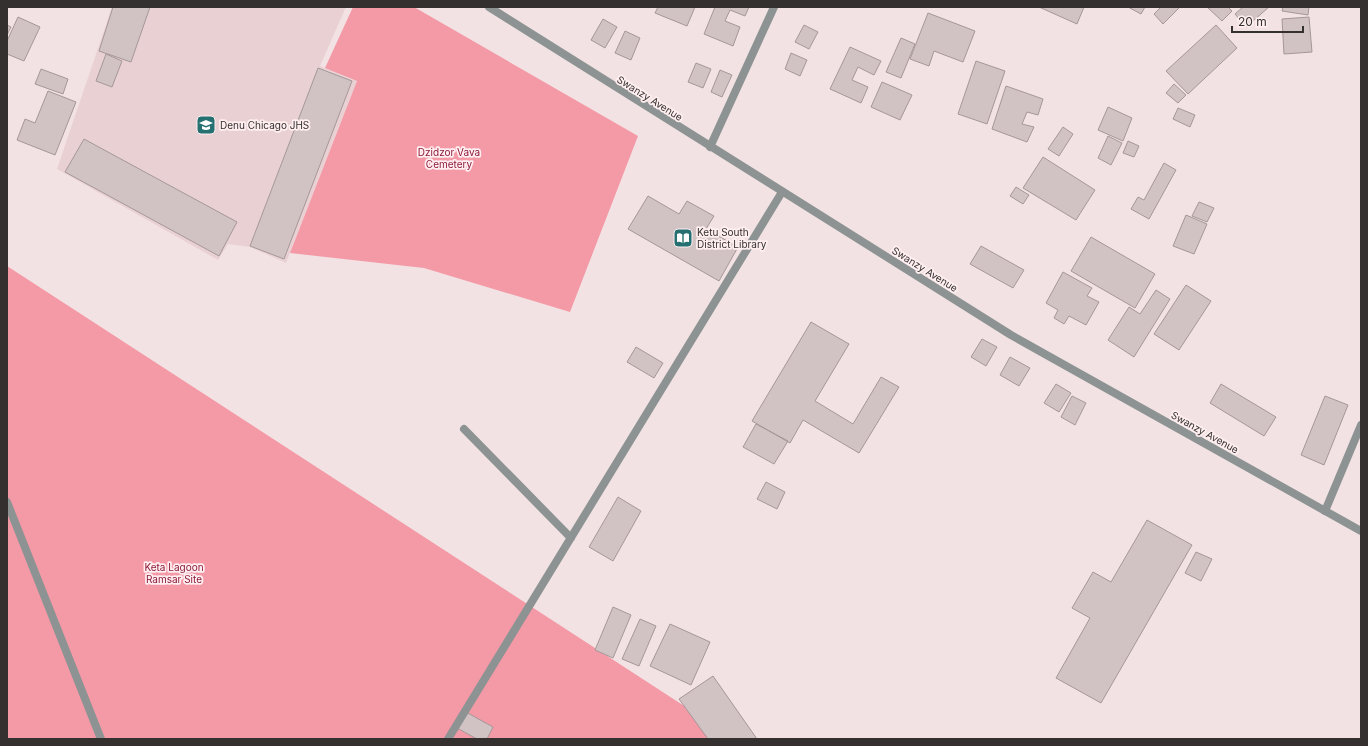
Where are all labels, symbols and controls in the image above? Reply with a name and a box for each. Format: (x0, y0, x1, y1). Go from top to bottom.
scale bar (1232, 8, 1303, 34)
text: 20 m (1238, 14, 1267, 29)
street label: Swanzy Avenue (615, 73, 685, 123)
school or university icon: Denu Chicago JHS (195, 114, 217, 136)
place label: Denu Chicago JHS (220, 119, 309, 131)
park label: Dzidzor Vava Cemetery (418, 146, 480, 170)
place label: Ketu South District Library (697, 226, 767, 250)
library icon: Ketu South District Library (672, 227, 694, 249)
street label: Swanzy Avenue (890, 244, 960, 294)
street label: Swanzy Avenue (1169, 409, 1241, 456)
park label: Keta Lagoon Ramsar Site (144, 561, 204, 585)

